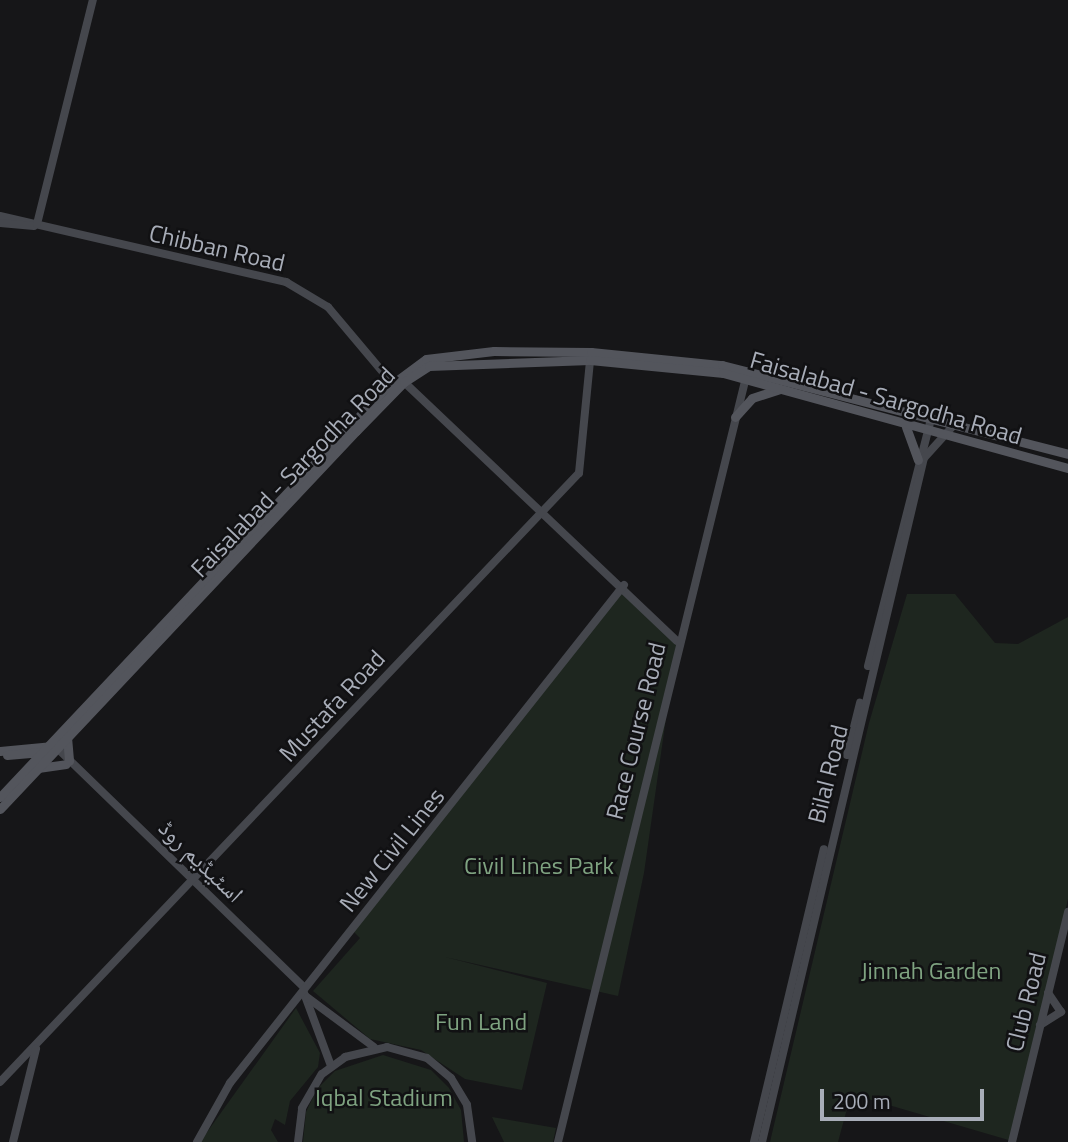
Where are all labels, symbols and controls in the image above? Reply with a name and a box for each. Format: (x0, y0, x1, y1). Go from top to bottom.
street label: Chibban Road (146, 218, 288, 278)
street label: Faisalabad - Sargodha Road (747, 345, 1025, 451)
street label: Faisalabad - Sargodha Road (185, 361, 401, 583)
street label: Race Course Road (600, 639, 672, 823)
street label: Mustafa Road (273, 644, 391, 768)
street label: Bilal Road (802, 722, 854, 826)
street label: New Civil Lines (333, 782, 451, 918)
street label: اسٹیڈیم روڈ (153, 814, 249, 908)
park label: Civil Lines Park (464, 852, 614, 880)
street label: Club Road (1000, 949, 1052, 1055)
park label: Jinnah Garden (861, 957, 1001, 985)
park label: Fun Land (435, 1008, 527, 1036)
scale bar (823, 1076, 988, 1120)
park label: Iqbal Stadium (315, 1084, 453, 1112)
text: 200 m (833, 1085, 890, 1117)

